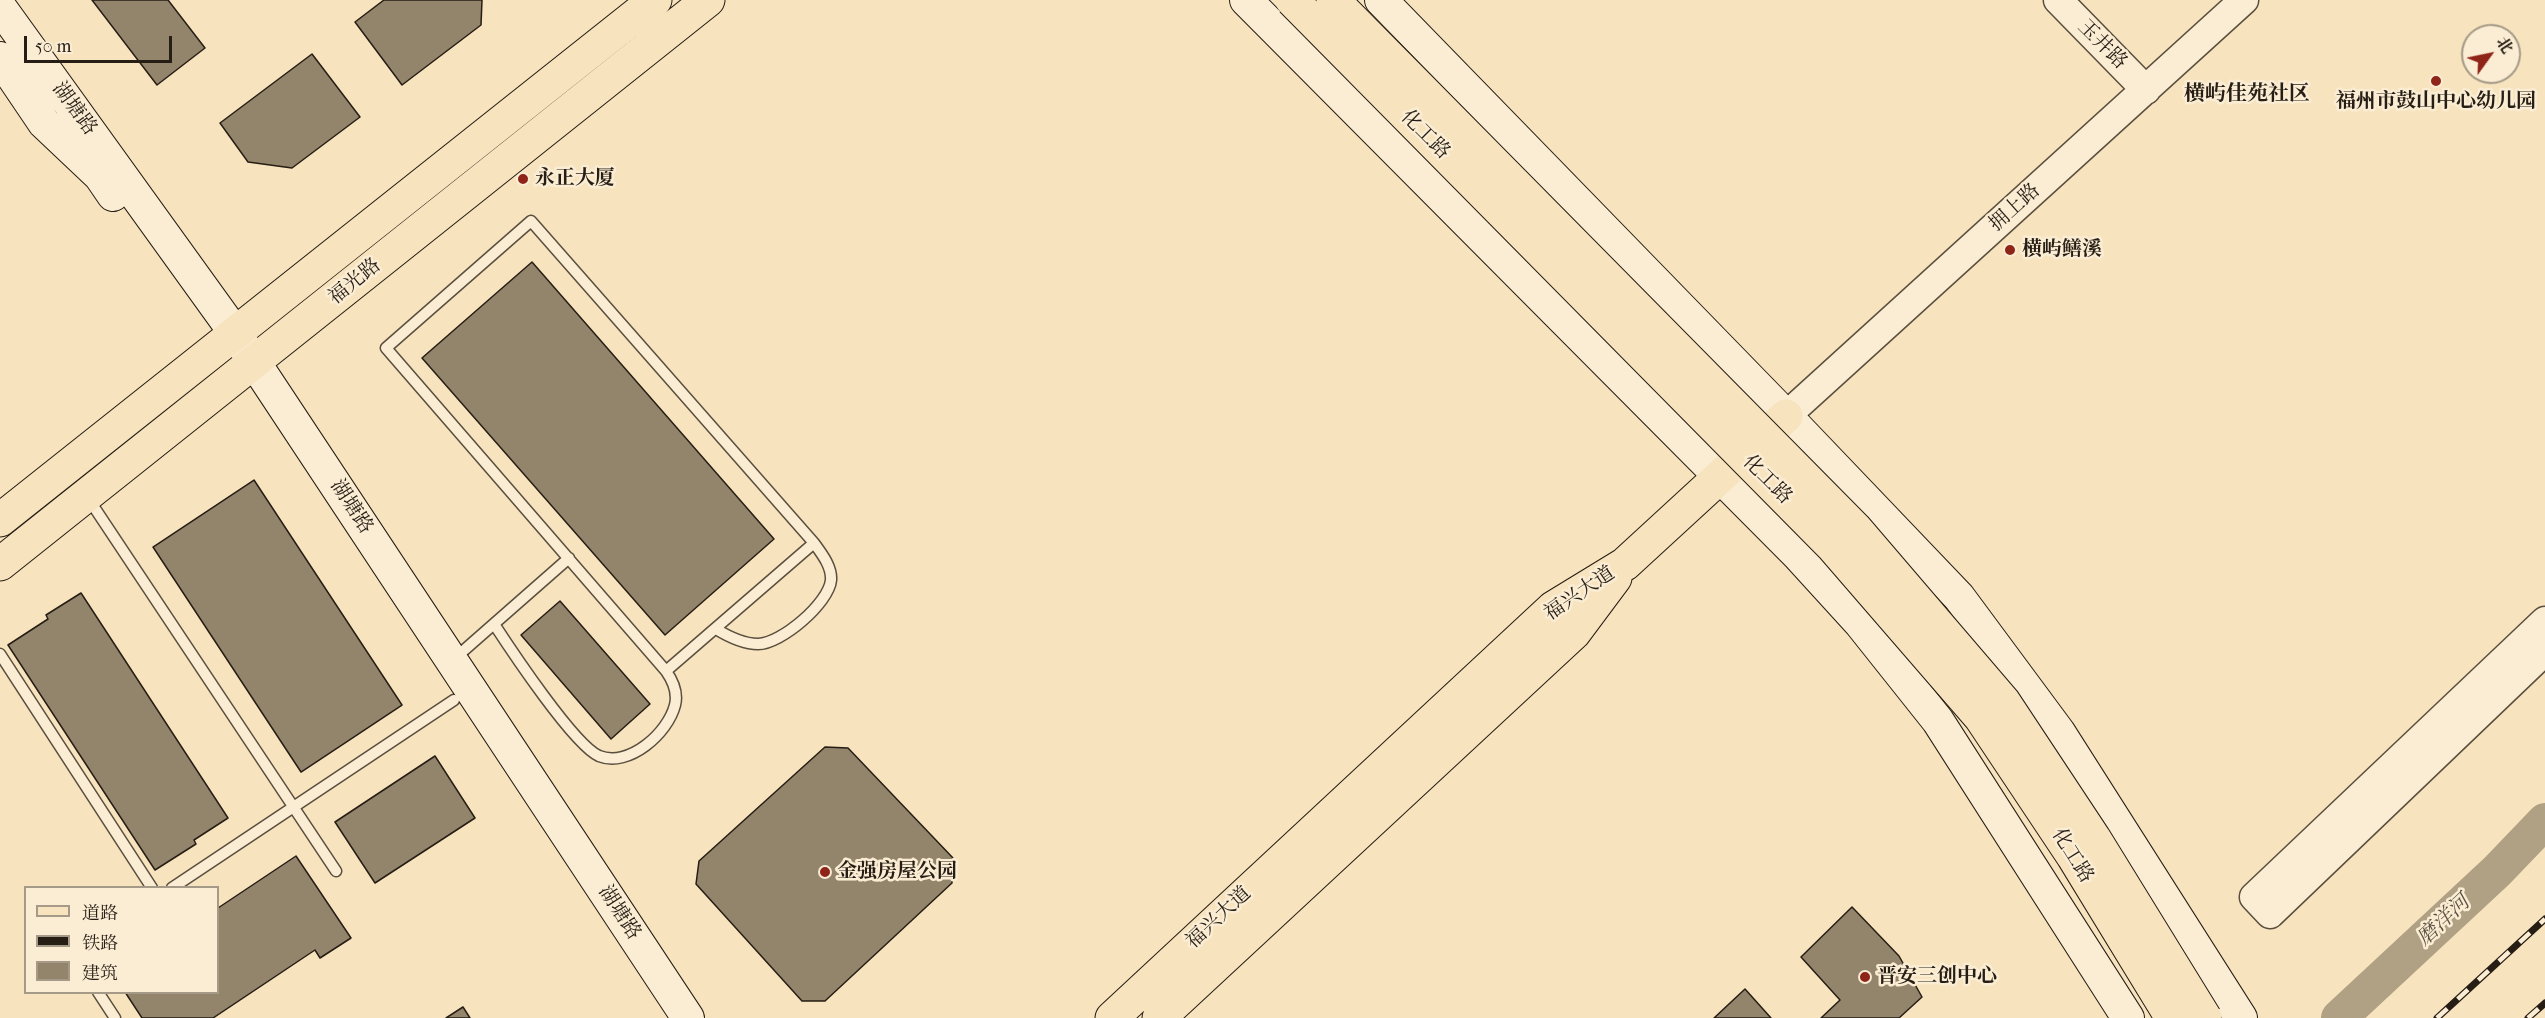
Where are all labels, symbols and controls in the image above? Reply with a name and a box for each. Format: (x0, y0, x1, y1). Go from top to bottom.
street label: 玉井路 (2072, 15, 2132, 75)
scale bar (27, 24, 176, 62)
north arrow (2461, 24, 2521, 84)
text: 北 (2493, 33, 2517, 57)
text: 50 m (35, 36, 71, 57)
marker: 福州市鼓山中心幼儿园 (2429, 74, 2443, 88)
street label: 湖塘路 (47, 78, 101, 140)
district label: 横屿佳苑社区 (2184, 82, 2310, 108)
place label: 福州市鼓山中心幼儿园 (2336, 90, 2536, 114)
street label: 化工路 (1395, 105, 1455, 165)
place label: 永正大厦 (535, 167, 615, 191)
marker: 永正大厦 (516, 172, 530, 186)
street label: 拥上路 (1985, 179, 2045, 237)
place label: 横屿鳝溪 (2022, 238, 2102, 262)
marker: 横屿鳝溪 (2003, 243, 2017, 257)
street label: 福光路 (324, 254, 386, 310)
street label: 化工路 (1737, 450, 1797, 510)
street label: 湖塘路 (325, 475, 377, 539)
street label: 福兴大道 (1540, 562, 1620, 626)
street label: 化工路 (2046, 824, 2098, 888)
place label: 金强房屋公园 (837, 860, 957, 884)
marker: 金强房屋公园 (818, 865, 832, 879)
street label: 湖塘路 (593, 881, 645, 945)
street label: 福兴大道 (1182, 882, 1256, 954)
legend (24, 886, 219, 994)
water label: 磨洋河 (2412, 890, 2476, 952)
text: 道路 (82, 903, 118, 924)
text: 铁路 (82, 933, 118, 954)
text: 建筑 (82, 963, 118, 984)
place label: 晋安三创中心 (1877, 965, 1997, 989)
marker: 晋安三创中心 (1858, 970, 1872, 984)

